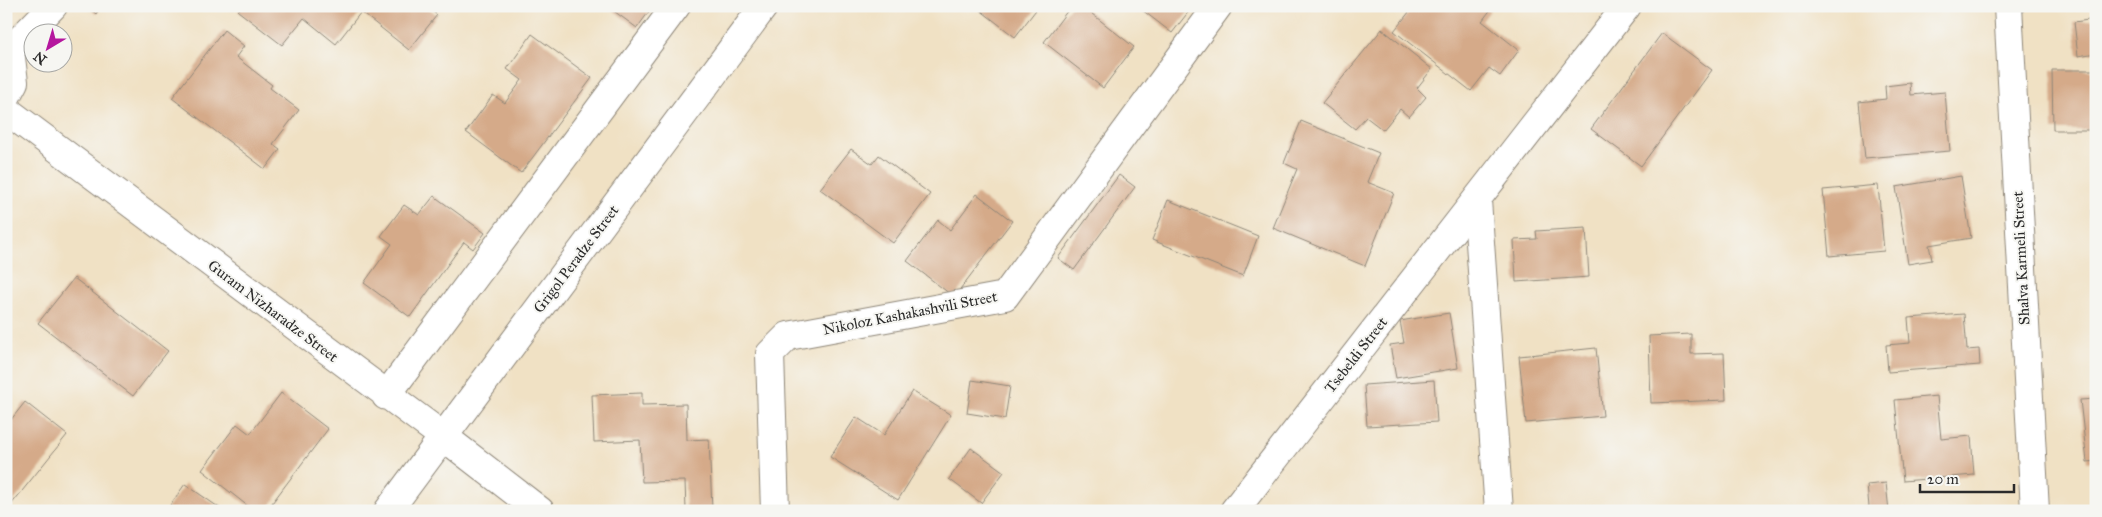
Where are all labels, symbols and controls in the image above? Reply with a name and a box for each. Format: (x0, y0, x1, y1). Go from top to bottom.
north arrow (22, 22, 72, 72)
text: N (30, 47, 50, 68)
street label: Shalva Karmeli Street (2008, 190, 2033, 325)
street label: Grigol Peradze Street (530, 201, 623, 316)
street label: Guram Nizharadze Street (204, 256, 342, 366)
street label: Nikoloz Kashakashvili Street (821, 287, 999, 339)
street label: Tsebeldi Street (1321, 313, 1392, 397)
scale bar (1920, 462, 2013, 494)
text: 20 m (1927, 470, 1959, 488)

